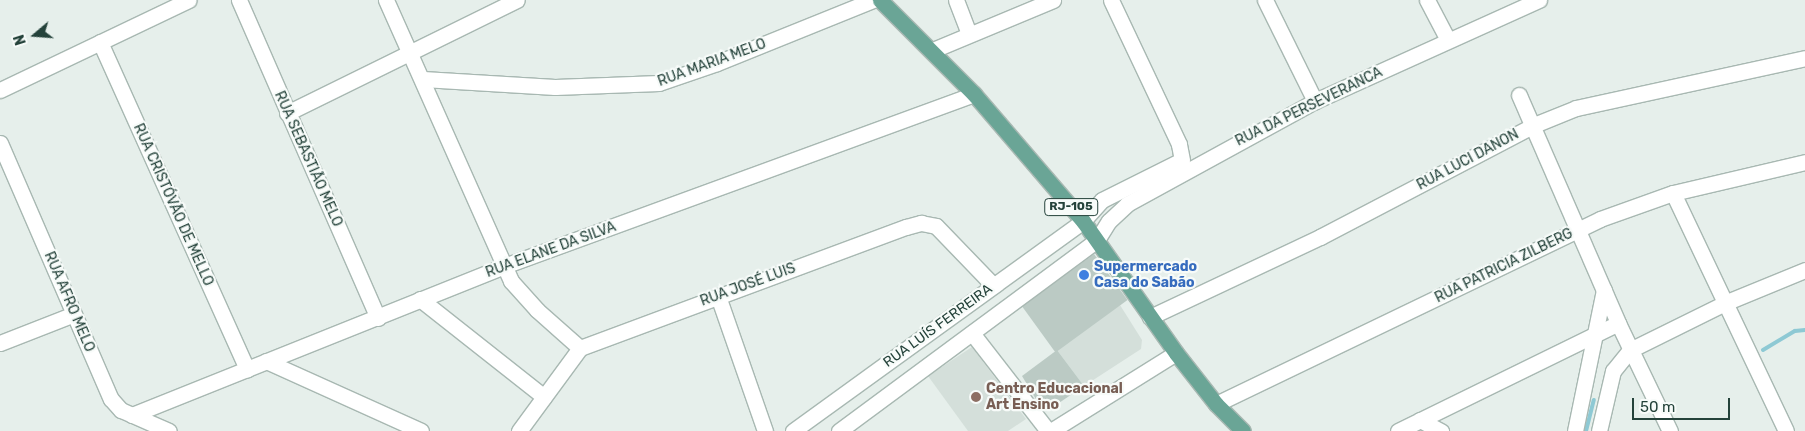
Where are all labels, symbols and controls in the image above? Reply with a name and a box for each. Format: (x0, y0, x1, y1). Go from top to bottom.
north arrow (10, 10, 60, 60)
text: N (11, 32, 30, 47)
street label: RUA MARIA MELO (655, 35, 769, 91)
street label: RUA DA PERSEVERANCA (1232, 64, 1386, 150)
street label: RUA SEBASTIÃO MELO (270, 89, 346, 229)
street label: RUA CRISTÓVÃO DE MELLO (129, 121, 217, 289)
street label: RUA LUCI DANON (1414, 126, 1522, 194)
road number: RJ-105 (1044, 198, 1098, 216)
street label: RUA ELANE DA SILVA (483, 218, 619, 282)
street label: RUA PATRICIA ZILBERG (1432, 225, 1576, 307)
street label: RUA AFRO MELO (40, 249, 98, 355)
place label: Supermercado Casa do Sabão (1094, 259, 1197, 292)
street label: RUA JOSÉ LUIS (698, 260, 798, 310)
marker: Supermercado Casa do Sabão (1078, 269, 1090, 281)
street label: RUA LUÍS FERREIRA (880, 281, 996, 371)
place label: Centro Educacional Art Ensino (986, 381, 1123, 414)
scale bar (1635, 388, 1732, 420)
marker: Centro Educacional Art Ensino (970, 391, 982, 403)
text: 50 m (1640, 398, 1675, 416)

